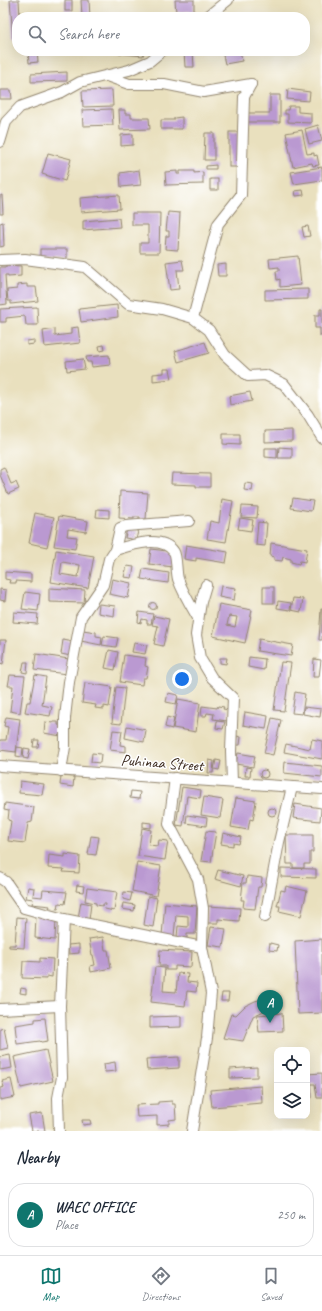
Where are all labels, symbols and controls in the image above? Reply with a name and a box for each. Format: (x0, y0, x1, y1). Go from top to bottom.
search box (12, 12, 310, 56)
icon: search (26, 23, 48, 45)
text: Search here (58, 25, 119, 44)
your location (172, 669, 192, 689)
street label: Puhinaa Street (120, 750, 206, 776)
pin: A (257, 990, 283, 1023)
map controls (274, 1047, 310, 1119)
button: locate (274, 1047, 310, 1083)
button: layers (274, 1083, 310, 1119)
text: Nearby (16, 1147, 59, 1168)
text: WAEC OFFICE (55, 1198, 135, 1217)
text: A (27, 1207, 33, 1223)
text: 250 m (277, 1207, 305, 1223)
text: Place (55, 1217, 78, 1233)
tab: Map (40, 1265, 62, 1303)
tab: Directions (142, 1265, 180, 1303)
tab: Saved (260, 1265, 282, 1303)

